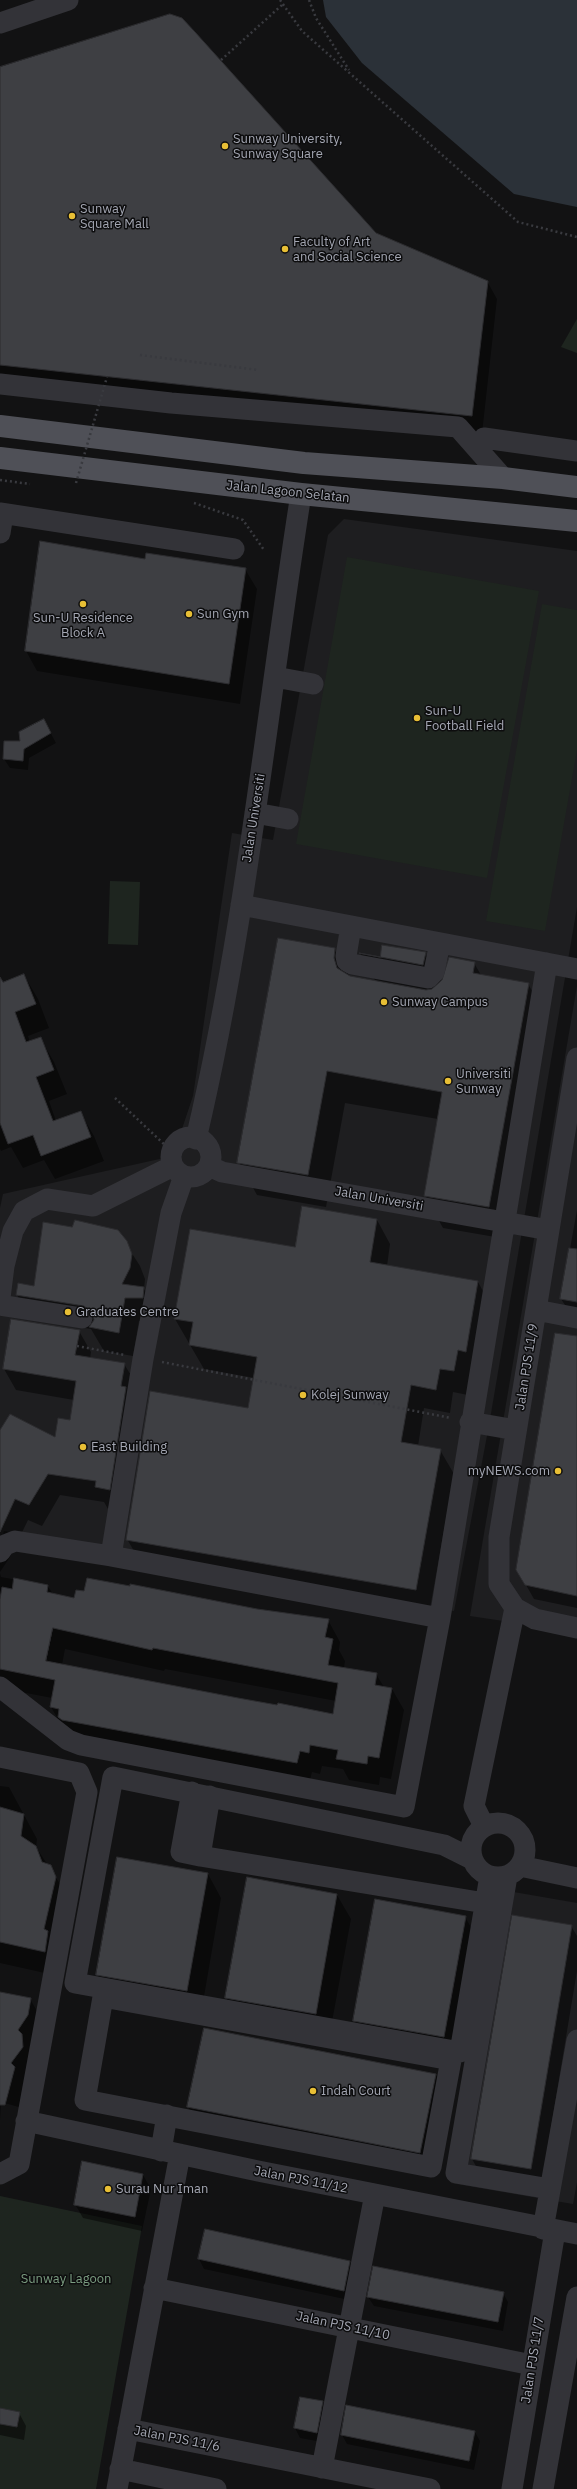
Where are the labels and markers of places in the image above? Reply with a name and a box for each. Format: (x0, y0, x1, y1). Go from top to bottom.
place label: Sunway University, Sunway Square (233, 131, 343, 162)
marker: Sunway University, Sunway Square (220, 141, 230, 151)
place label: Sunway Square Mall (80, 201, 149, 232)
marker: Sunway Square Mall (67, 211, 77, 221)
place label: Faculty of Art and Social Science (293, 234, 402, 265)
marker: Faculty of Art and Social Science (280, 244, 290, 254)
marker: Sun-U Residence Block A (78, 599, 88, 609)
place label: Sun Gym (197, 606, 249, 622)
marker: Sun Gym (184, 609, 194, 619)
place label: Sun-U Residence Block A (33, 610, 133, 641)
place label: Sun-U Football Field (425, 703, 504, 734)
marker: Sun-U Football Field (412, 713, 422, 723)
place label: Sunway Campus (392, 994, 488, 1010)
marker: Sunway Campus (379, 997, 389, 1007)
place label: Universiti Sunway (456, 1066, 511, 1097)
marker: Universiti Sunway (443, 1076, 453, 1086)
place label: Graduates Centre (76, 1304, 179, 1320)
marker: Graduates Centre (63, 1307, 73, 1317)
place label: Kolej Sunway (311, 1387, 389, 1403)
marker: Kolej Sunway (298, 1390, 308, 1400)
place label: East Building (91, 1439, 167, 1455)
marker: East Building (78, 1442, 88, 1452)
place label: myNEWS.com (468, 1463, 550, 1479)
marker: myNEWS.com (553, 1466, 563, 1476)
place label: Indah Court (321, 2083, 391, 2099)
marker: Indah Court (308, 2086, 318, 2096)
place label: Surau Nur Iman (116, 2181, 208, 2197)
marker: Surau Nur Iman (103, 2184, 113, 2194)

